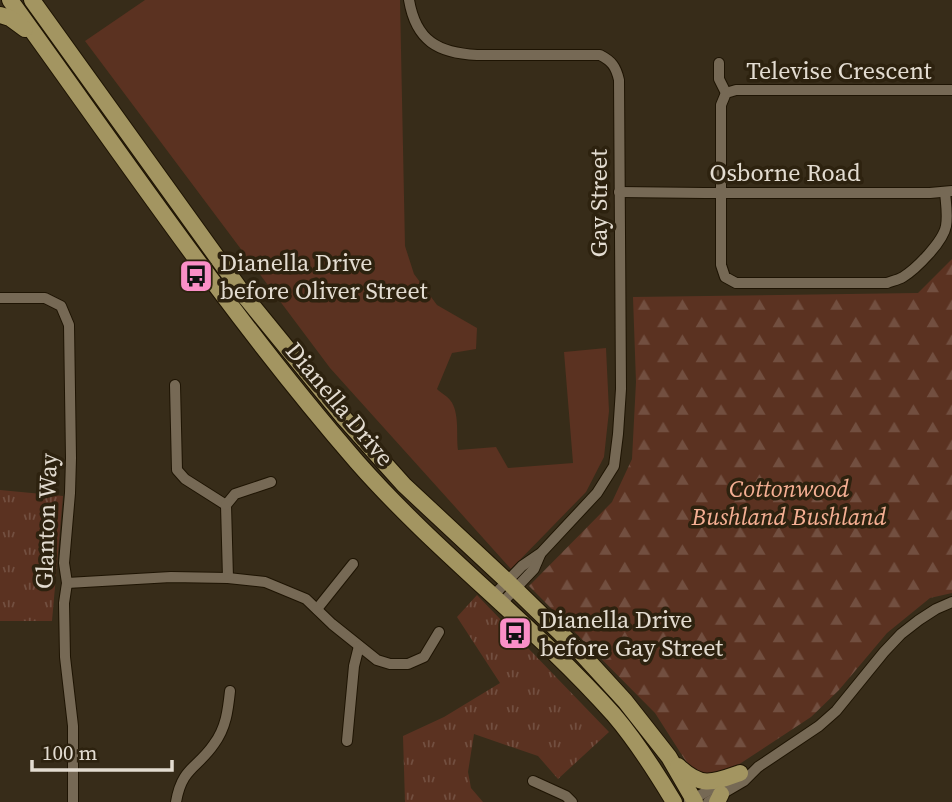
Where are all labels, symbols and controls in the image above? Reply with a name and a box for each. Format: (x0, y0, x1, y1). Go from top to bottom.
street label: Televise Crescent (746, 54, 932, 87)
street label: Gay Street (582, 149, 615, 257)
street label: Osborne Road (709, 156, 861, 189)
place label: Dianella Drive before Oliver Street (220, 246, 428, 307)
bus stop icon: Dianella Drive before Oliver Street (177, 257, 215, 295)
street label: Dianella Drive (278, 335, 402, 473)
street label: Glanton Way (27, 452, 65, 589)
park label: Cottonwood Bushland Bushland (691, 472, 887, 533)
place label: Dianella Drive before Gay Street (540, 603, 723, 664)
bus stop icon: Dianella Drive before Gay Street (496, 614, 534, 652)
scale bar (32, 728, 172, 772)
text: 100 m (42, 738, 97, 767)

